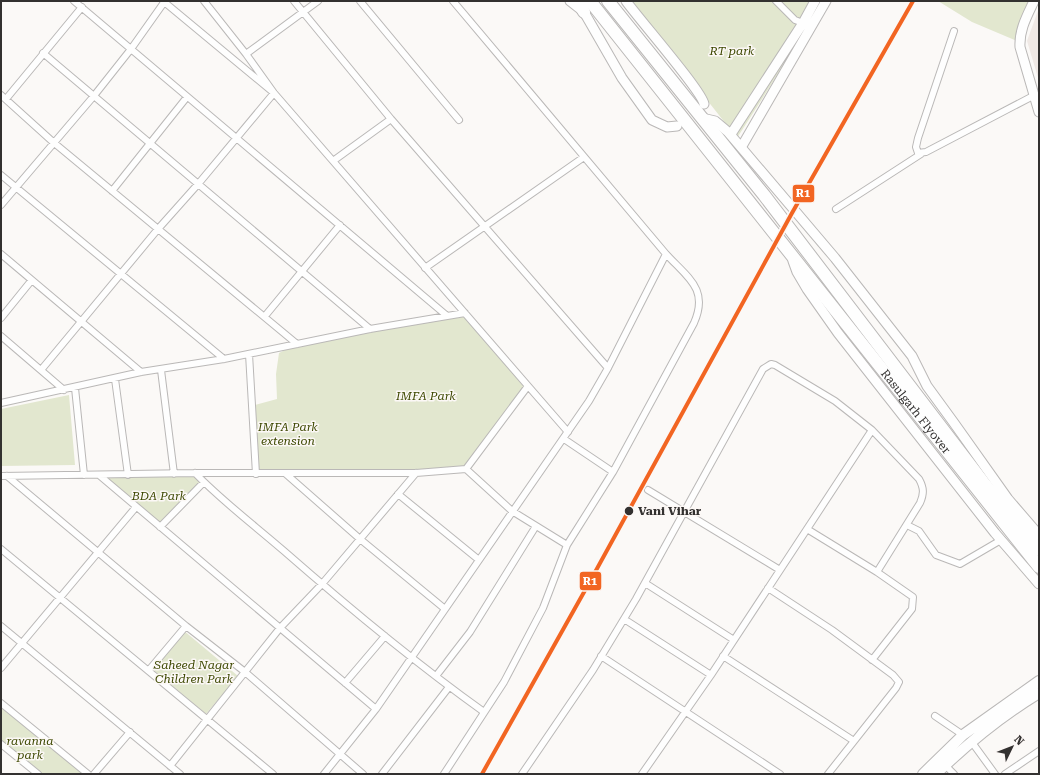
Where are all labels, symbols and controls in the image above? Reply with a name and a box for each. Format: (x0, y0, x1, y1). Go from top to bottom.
park label: RT park (709, 44, 755, 58)
line badge: R1 (792, 184, 815, 203)
text: R1 (796, 187, 810, 200)
street label: Rasulgarh Flyover (878, 367, 953, 457)
park label: IMFA Park (395, 389, 456, 403)
park label: IMFA Park extension (257, 420, 318, 448)
park label: BDA Park (131, 489, 187, 503)
place label: Vani Vihar (638, 504, 702, 518)
marker: Vani Vihar (623, 505, 635, 517)
line badge: R1 (579, 571, 602, 591)
text: R1 (583, 575, 597, 588)
park label: Saheed Nagar Children Park (153, 658, 234, 686)
north arrow (992, 727, 1032, 767)
text: N (1011, 733, 1027, 748)
park label: ravanna park (6, 734, 54, 762)

